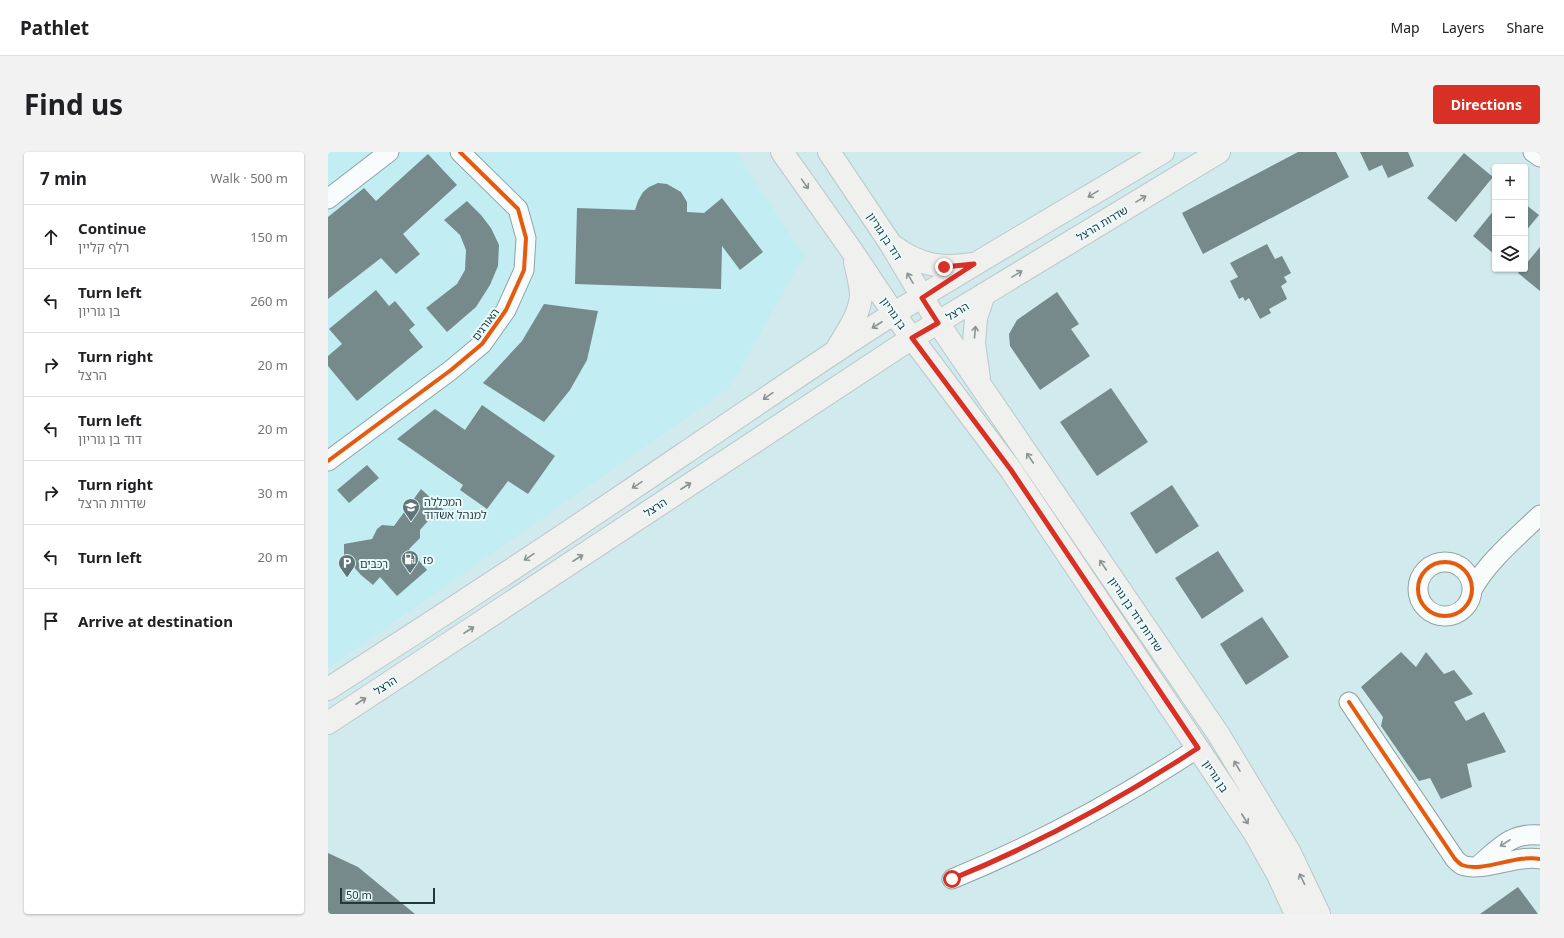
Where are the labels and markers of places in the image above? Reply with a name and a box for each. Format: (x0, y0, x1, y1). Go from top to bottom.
place label: המכללה למנהל אשדוד (424, 494, 487, 522)
school or university icon: המכללה למנהל אשדוד (401, 497, 421, 522)
fuel station icon: פז (400, 549, 420, 574)
place label: פז (423, 552, 434, 567)
parking icon: רכבים (337, 553, 357, 578)
place label: רכבים (360, 556, 388, 571)

